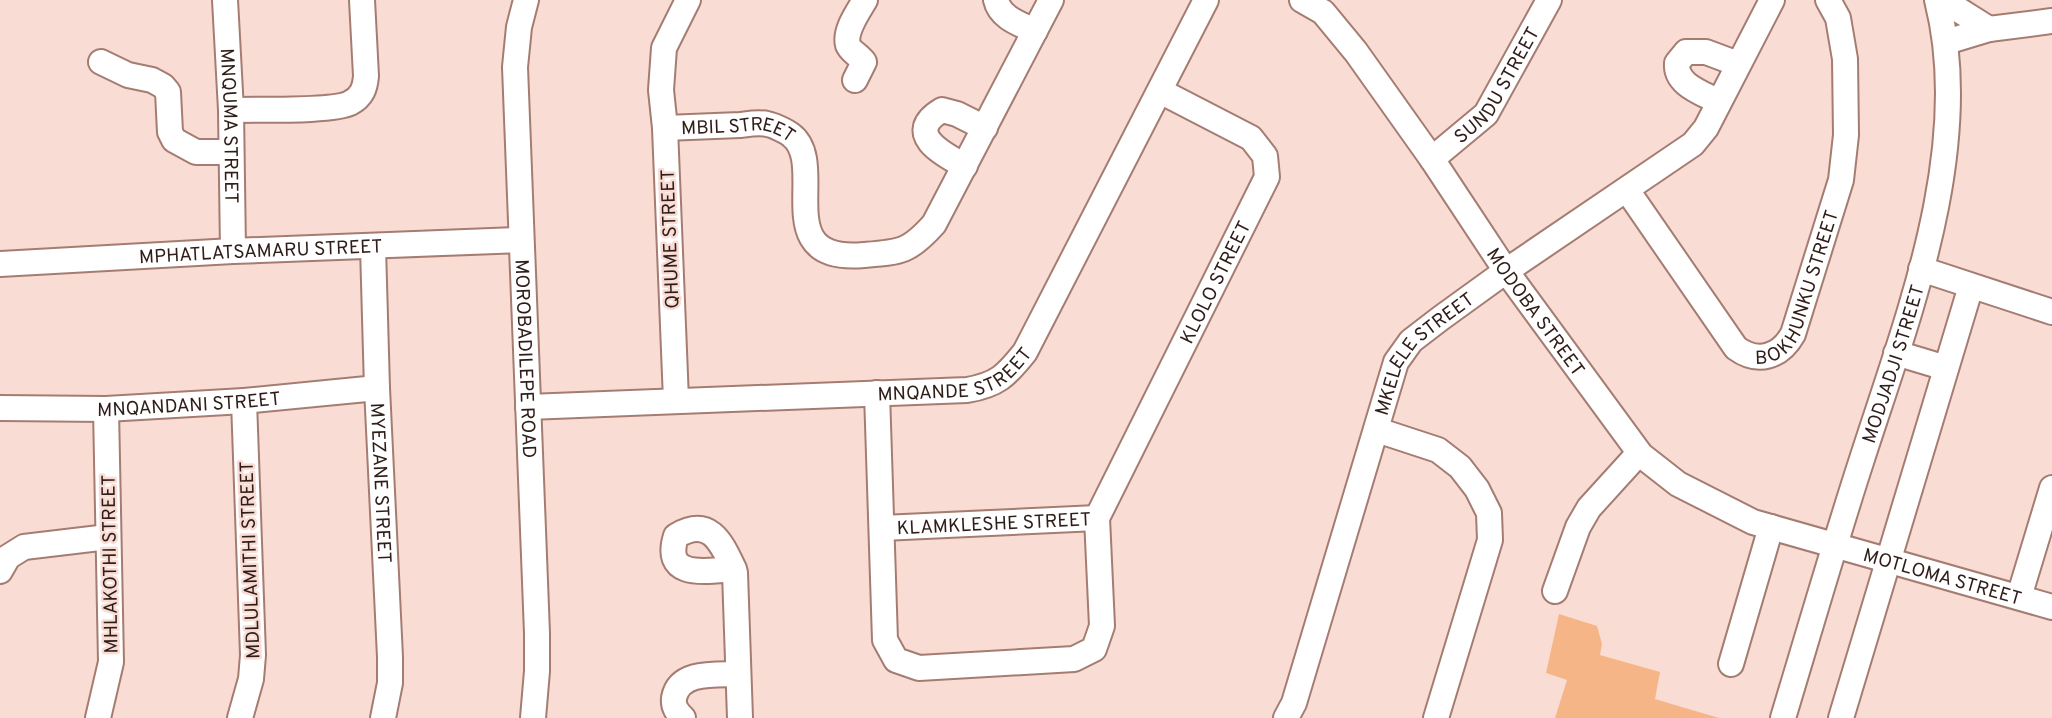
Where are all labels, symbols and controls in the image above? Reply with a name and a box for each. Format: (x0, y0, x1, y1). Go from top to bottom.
street label: SUNDU STREET (1450, 23, 1546, 150)
street label: MNQUMA STREET (214, 48, 242, 204)
street label: MBIL STREET (681, 113, 800, 149)
street label: QHUME STREET (657, 169, 685, 309)
street label: BOKHUNKU STREET (1754, 207, 1845, 371)
street label: KLOLO STREET (1176, 218, 1257, 348)
street label: MPHATLATSAMARU STREET (138, 235, 383, 270)
street label: MODOBA STREET (1480, 244, 1589, 382)
street label: MOROBADILEPE ROAD (508, 259, 540, 459)
street label: MODJADJI STREET (1858, 282, 1931, 447)
street label: MKELELE STREET (1371, 288, 1479, 419)
street label: MNQANDE STREET (877, 343, 1038, 407)
street label: MNQANDANI STREET (97, 387, 282, 423)
street label: MYEZANE STREET (364, 402, 395, 564)
street label: MDLULAMITHI STREET (236, 461, 266, 659)
street label: MHLAKOTHI STREET (97, 474, 125, 654)
street label: KLAMKLESHE STREET (896, 508, 1092, 541)
street label: MOTLOMA STREET (1860, 544, 2024, 612)

